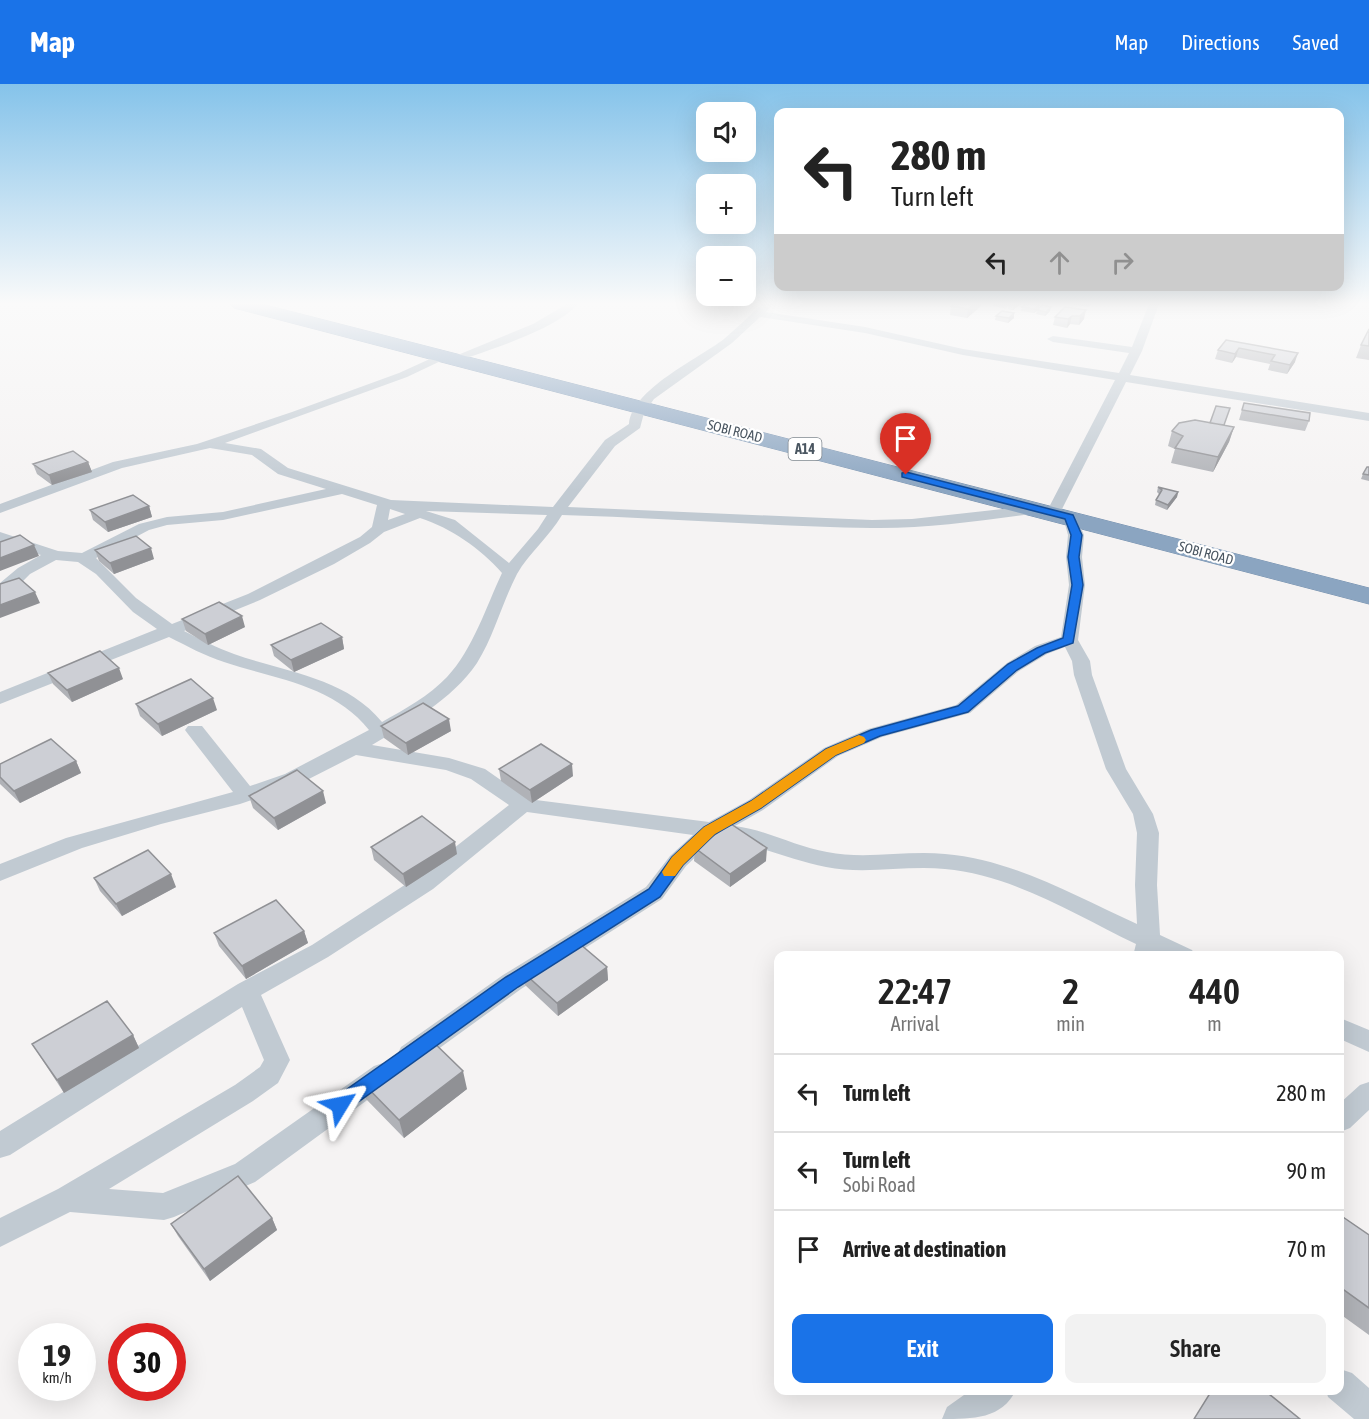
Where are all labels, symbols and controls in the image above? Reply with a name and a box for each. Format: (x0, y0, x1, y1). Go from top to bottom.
text: Map (30, 26, 75, 58)
text: Map (1114, 30, 1148, 54)
text: Directions (1181, 30, 1260, 54)
text: Saved (1293, 30, 1339, 54)
map controls (696, 102, 756, 306)
button: sound (696, 102, 756, 162)
text: 280 m (891, 131, 986, 179)
icon: left (792, 132, 870, 210)
button: + (696, 174, 756, 234)
text: Turn left (891, 181, 974, 212)
button: − (696, 246, 756, 306)
icon: left (980, 246, 1013, 279)
icon: ahead (1043, 246, 1076, 279)
icon: right (1106, 246, 1139, 279)
pin (880, 413, 931, 475)
street label: SOBI ROAD (706, 416, 764, 446)
icon: arrive (889, 422, 922, 455)
road number: A14 (788, 438, 822, 460)
street label: SOBI ROAD (1177, 538, 1235, 568)
text: 22:47 (878, 970, 952, 1012)
text: 2 (1062, 970, 1079, 1012)
text: 440 (1189, 970, 1240, 1012)
text: Arrival (891, 1012, 940, 1035)
text: min (1056, 1012, 1085, 1035)
text: m (1207, 1012, 1222, 1035)
position arrow (308, 1073, 372, 1137)
icon: left (792, 1077, 825, 1110)
text: Turn left (843, 1080, 910, 1106)
text: 280 m (1276, 1080, 1326, 1106)
text: Turn left (843, 1147, 910, 1173)
icon: left (792, 1155, 825, 1188)
text: 90 m (1286, 1158, 1326, 1184)
text: Sobi Road (843, 1173, 916, 1196)
icon: arrive (792, 1233, 825, 1266)
text: Arrive at destination (843, 1236, 1006, 1262)
text: 70 m (1286, 1236, 1326, 1262)
button: Exit (792, 1314, 1053, 1383)
button: Share (1065, 1314, 1326, 1383)
speed limit sign: 30 (108, 1323, 186, 1401)
text: 19 (43, 1338, 71, 1372)
text: km/h (42, 1369, 72, 1386)

